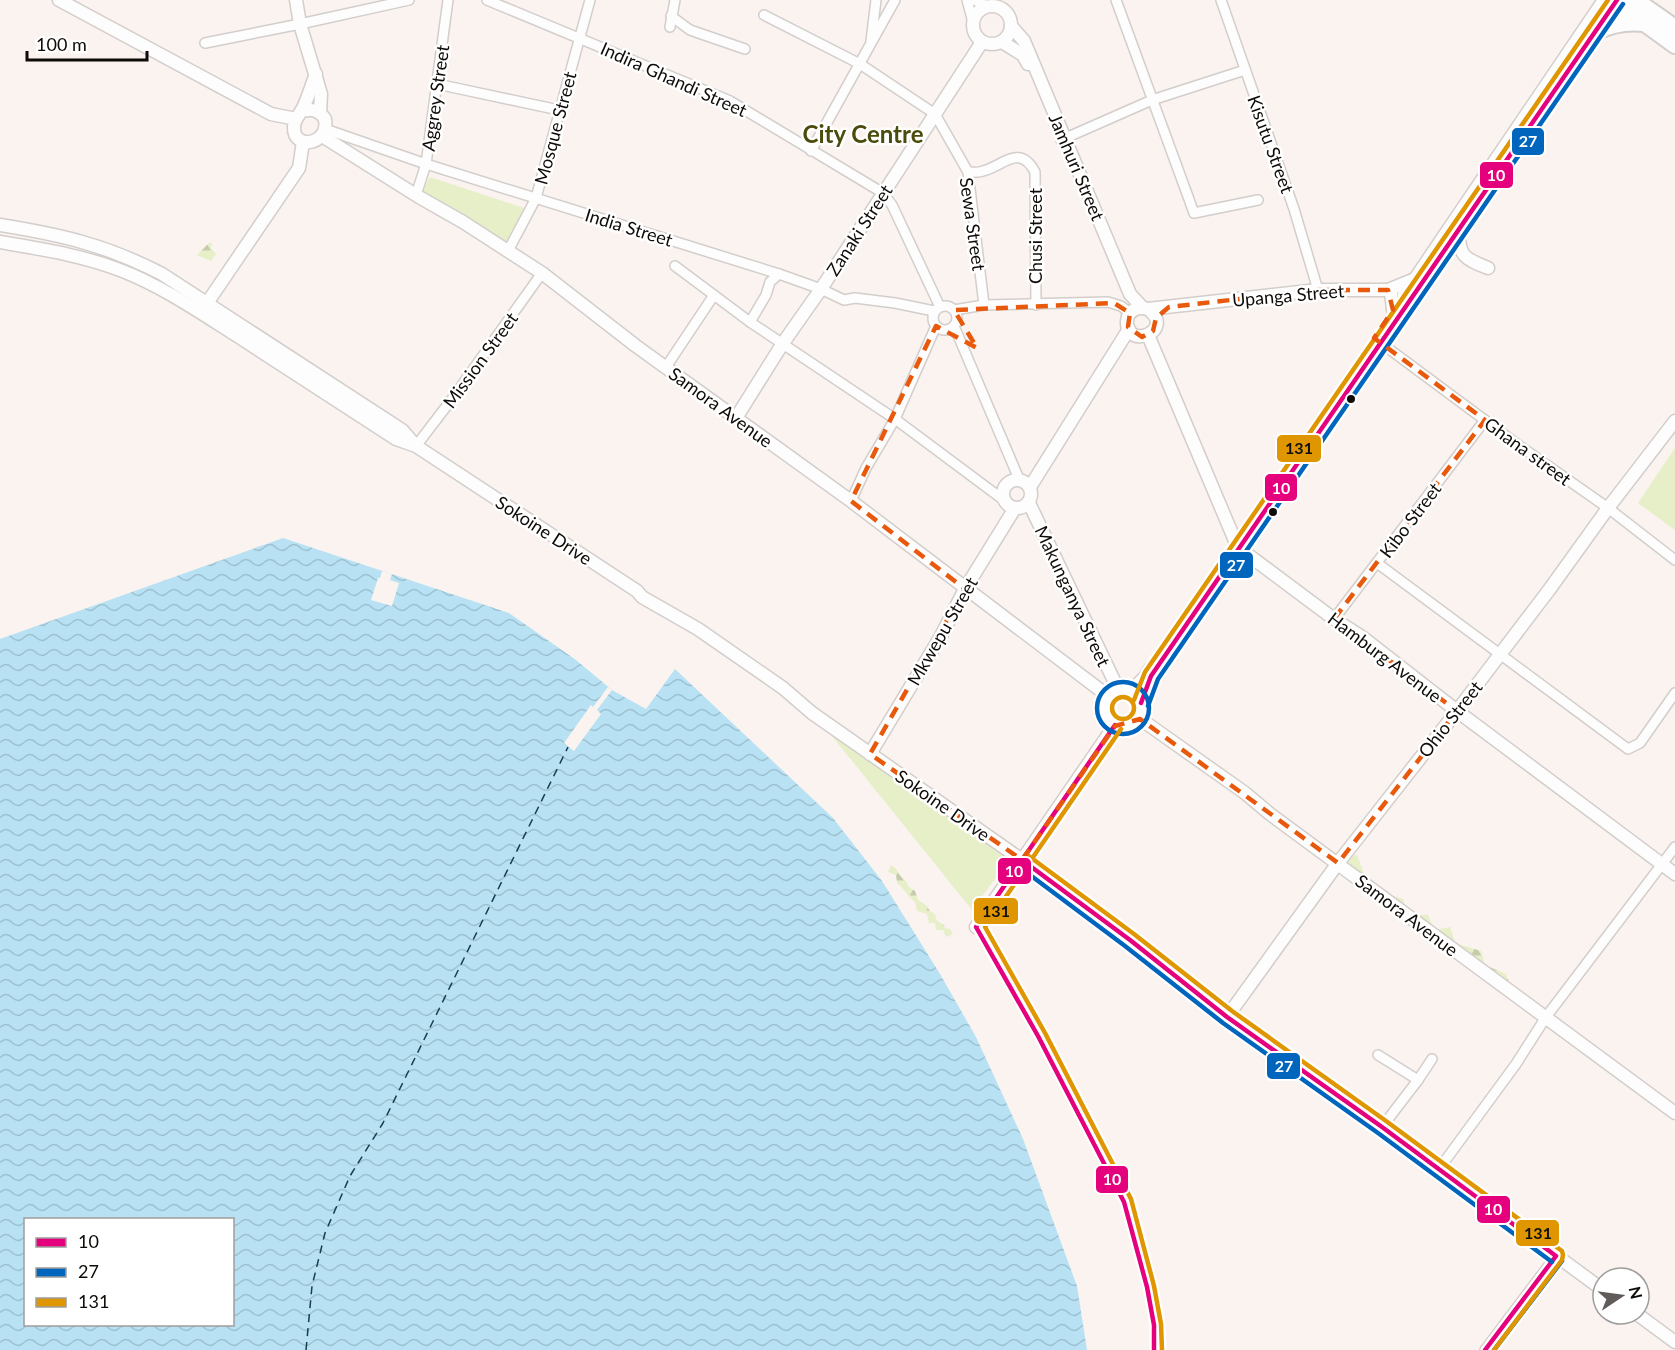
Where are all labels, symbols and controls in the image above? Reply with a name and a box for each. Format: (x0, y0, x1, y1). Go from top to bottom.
scale bar (27, 24, 147, 62)
text: 100 m (36, 33, 87, 55)
street label: Indira Ghandi Street (597, 37, 751, 121)
street label: Aggrey Street (417, 43, 453, 153)
street label: Mosque Street (529, 69, 581, 187)
street label: Kisutu Street (1243, 92, 1299, 196)
street label: Jamhuri Street (1045, 110, 1110, 224)
district label: City Centre (803, 119, 924, 148)
line badge: 27 (1511, 127, 1545, 156)
text: 27 (1519, 131, 1537, 150)
line badge: 10 (1479, 161, 1514, 189)
text: 10 (1487, 165, 1505, 184)
street label: Sewa Street (956, 176, 991, 273)
street label: Zanaki Street (821, 180, 897, 280)
street label: Chusi Street (1024, 187, 1046, 284)
street label: India Street (583, 203, 676, 251)
street label: Upanga Street (1231, 279, 1345, 311)
street label: Mission Street (438, 307, 522, 412)
street label: Samora Avenue (665, 362, 777, 452)
unlabelled marker (1345, 393, 1357, 405)
street label: Ghana street (1480, 412, 1576, 490)
line badge: 131 (1276, 434, 1322, 463)
text: 131 (1285, 438, 1313, 457)
line badge: 10 (1264, 473, 1298, 502)
text: 10 (1272, 478, 1290, 497)
street label: Kibo Street (1375, 478, 1446, 562)
street label: Sokoine Drive (492, 491, 596, 569)
unlabelled marker (1267, 506, 1279, 518)
street label: Makunganya Street (1031, 522, 1115, 670)
line badge: 27 (1219, 551, 1254, 579)
text: 27 (1227, 555, 1245, 574)
street label: Mkwepu Street (902, 572, 982, 689)
street label: Hamburg Avenue (1324, 607, 1446, 707)
street label: Ohio Street (1413, 676, 1487, 762)
street label: Sokoine Drive (892, 764, 994, 846)
line badge: 10 (997, 857, 1032, 885)
text: 10 (1005, 861, 1023, 880)
street label: Samora Avenue (1351, 869, 1463, 961)
line badge: 131 (973, 897, 1019, 925)
text: 131 (982, 901, 1010, 920)
line badge: 27 (1266, 1052, 1301, 1080)
text: 27 (1275, 1056, 1293, 1075)
line badge: 10 (1095, 1165, 1129, 1194)
text: 10 (1103, 1169, 1121, 1188)
line badge: 10 (1476, 1195, 1511, 1224)
text: 10 (1484, 1199, 1502, 1218)
legend (24, 1218, 234, 1326)
line badge: 131 (1515, 1219, 1560, 1247)
text: 131 (1524, 1223, 1552, 1242)
text: 10 (78, 1230, 99, 1252)
text: 27 (78, 1260, 99, 1282)
north arrow (1591, 1266, 1651, 1326)
text: N (1625, 1284, 1647, 1301)
text: 131 (78, 1290, 109, 1312)

